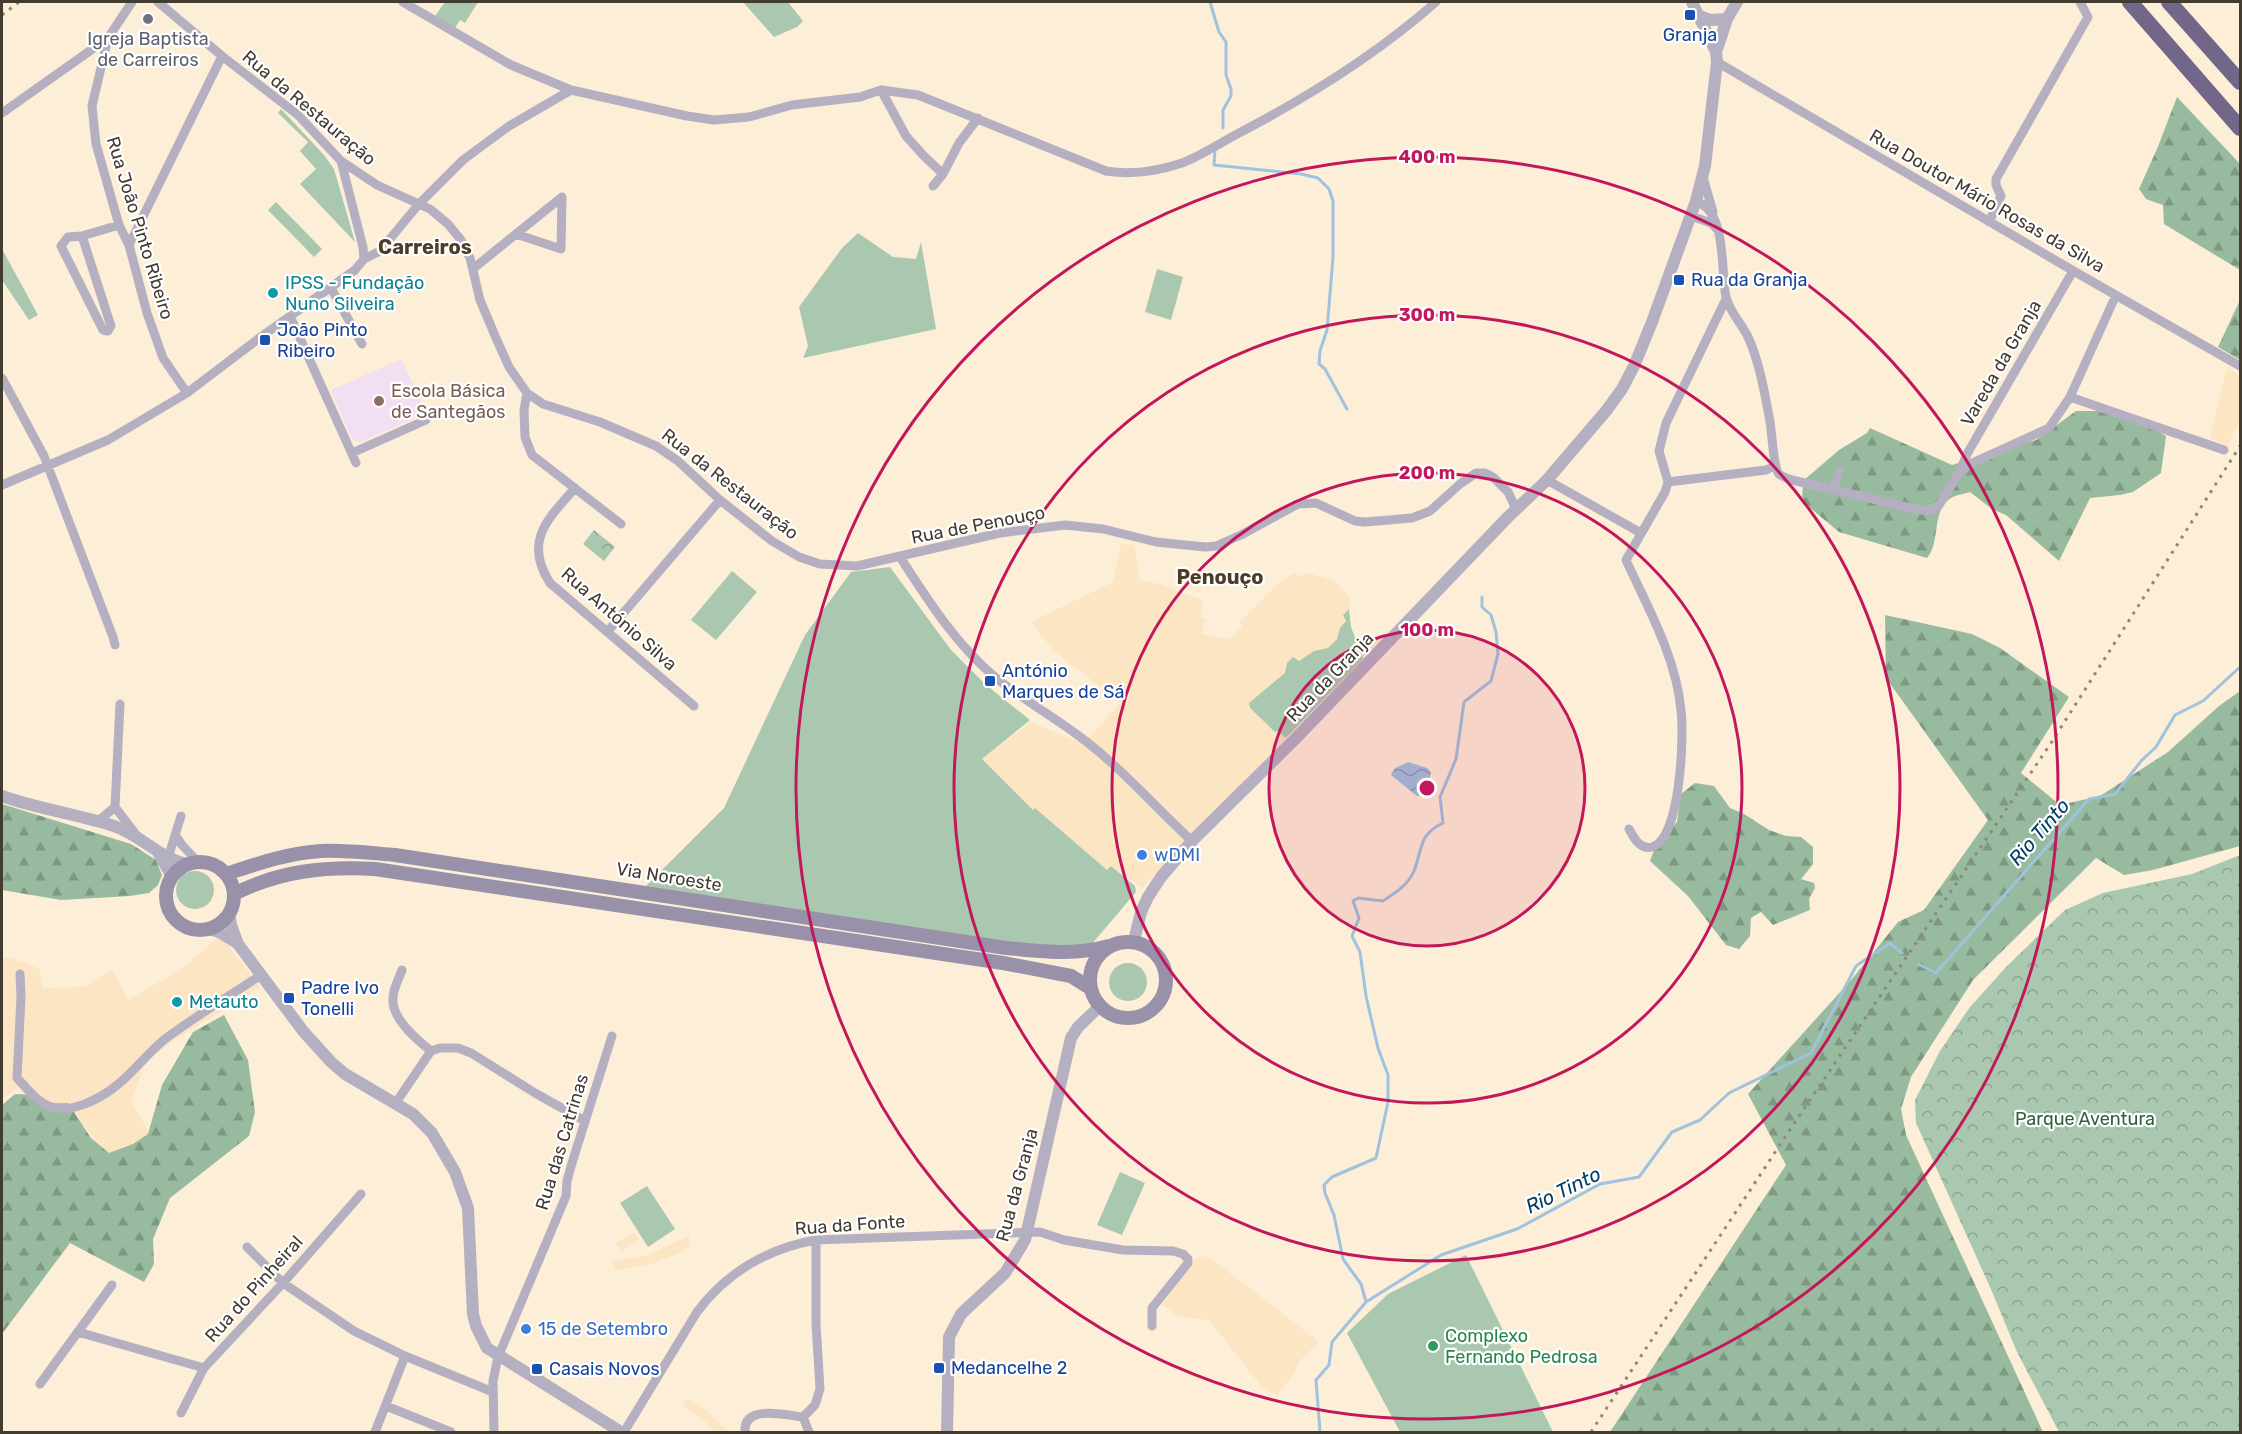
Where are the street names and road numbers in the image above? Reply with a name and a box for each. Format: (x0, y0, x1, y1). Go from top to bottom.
street label: Rua da Restauração (238, 46, 380, 170)
street label: Rua Doutor Mário Rosas da Silva (1865, 124, 2109, 278)
street label: Rua João Pinto Ribeiro (102, 134, 178, 322)
street label: Vareda da Granja (1956, 296, 2046, 430)
street label: Rua da Restauração (657, 424, 803, 544)
street label: Rua de Penouço (909, 501, 1047, 549)
street label: Rua António Silva (557, 563, 681, 675)
street label: Rua da Granja (1282, 628, 1378, 726)
street label: Via Noroeste (615, 858, 723, 896)
street label: Rua das Catrinas (531, 1071, 593, 1213)
street label: Rua da Granja (991, 1126, 1043, 1244)
street label: Rua da Fonte (794, 1210, 906, 1240)
street label: Rua do Pinheiral (200, 1231, 308, 1347)

